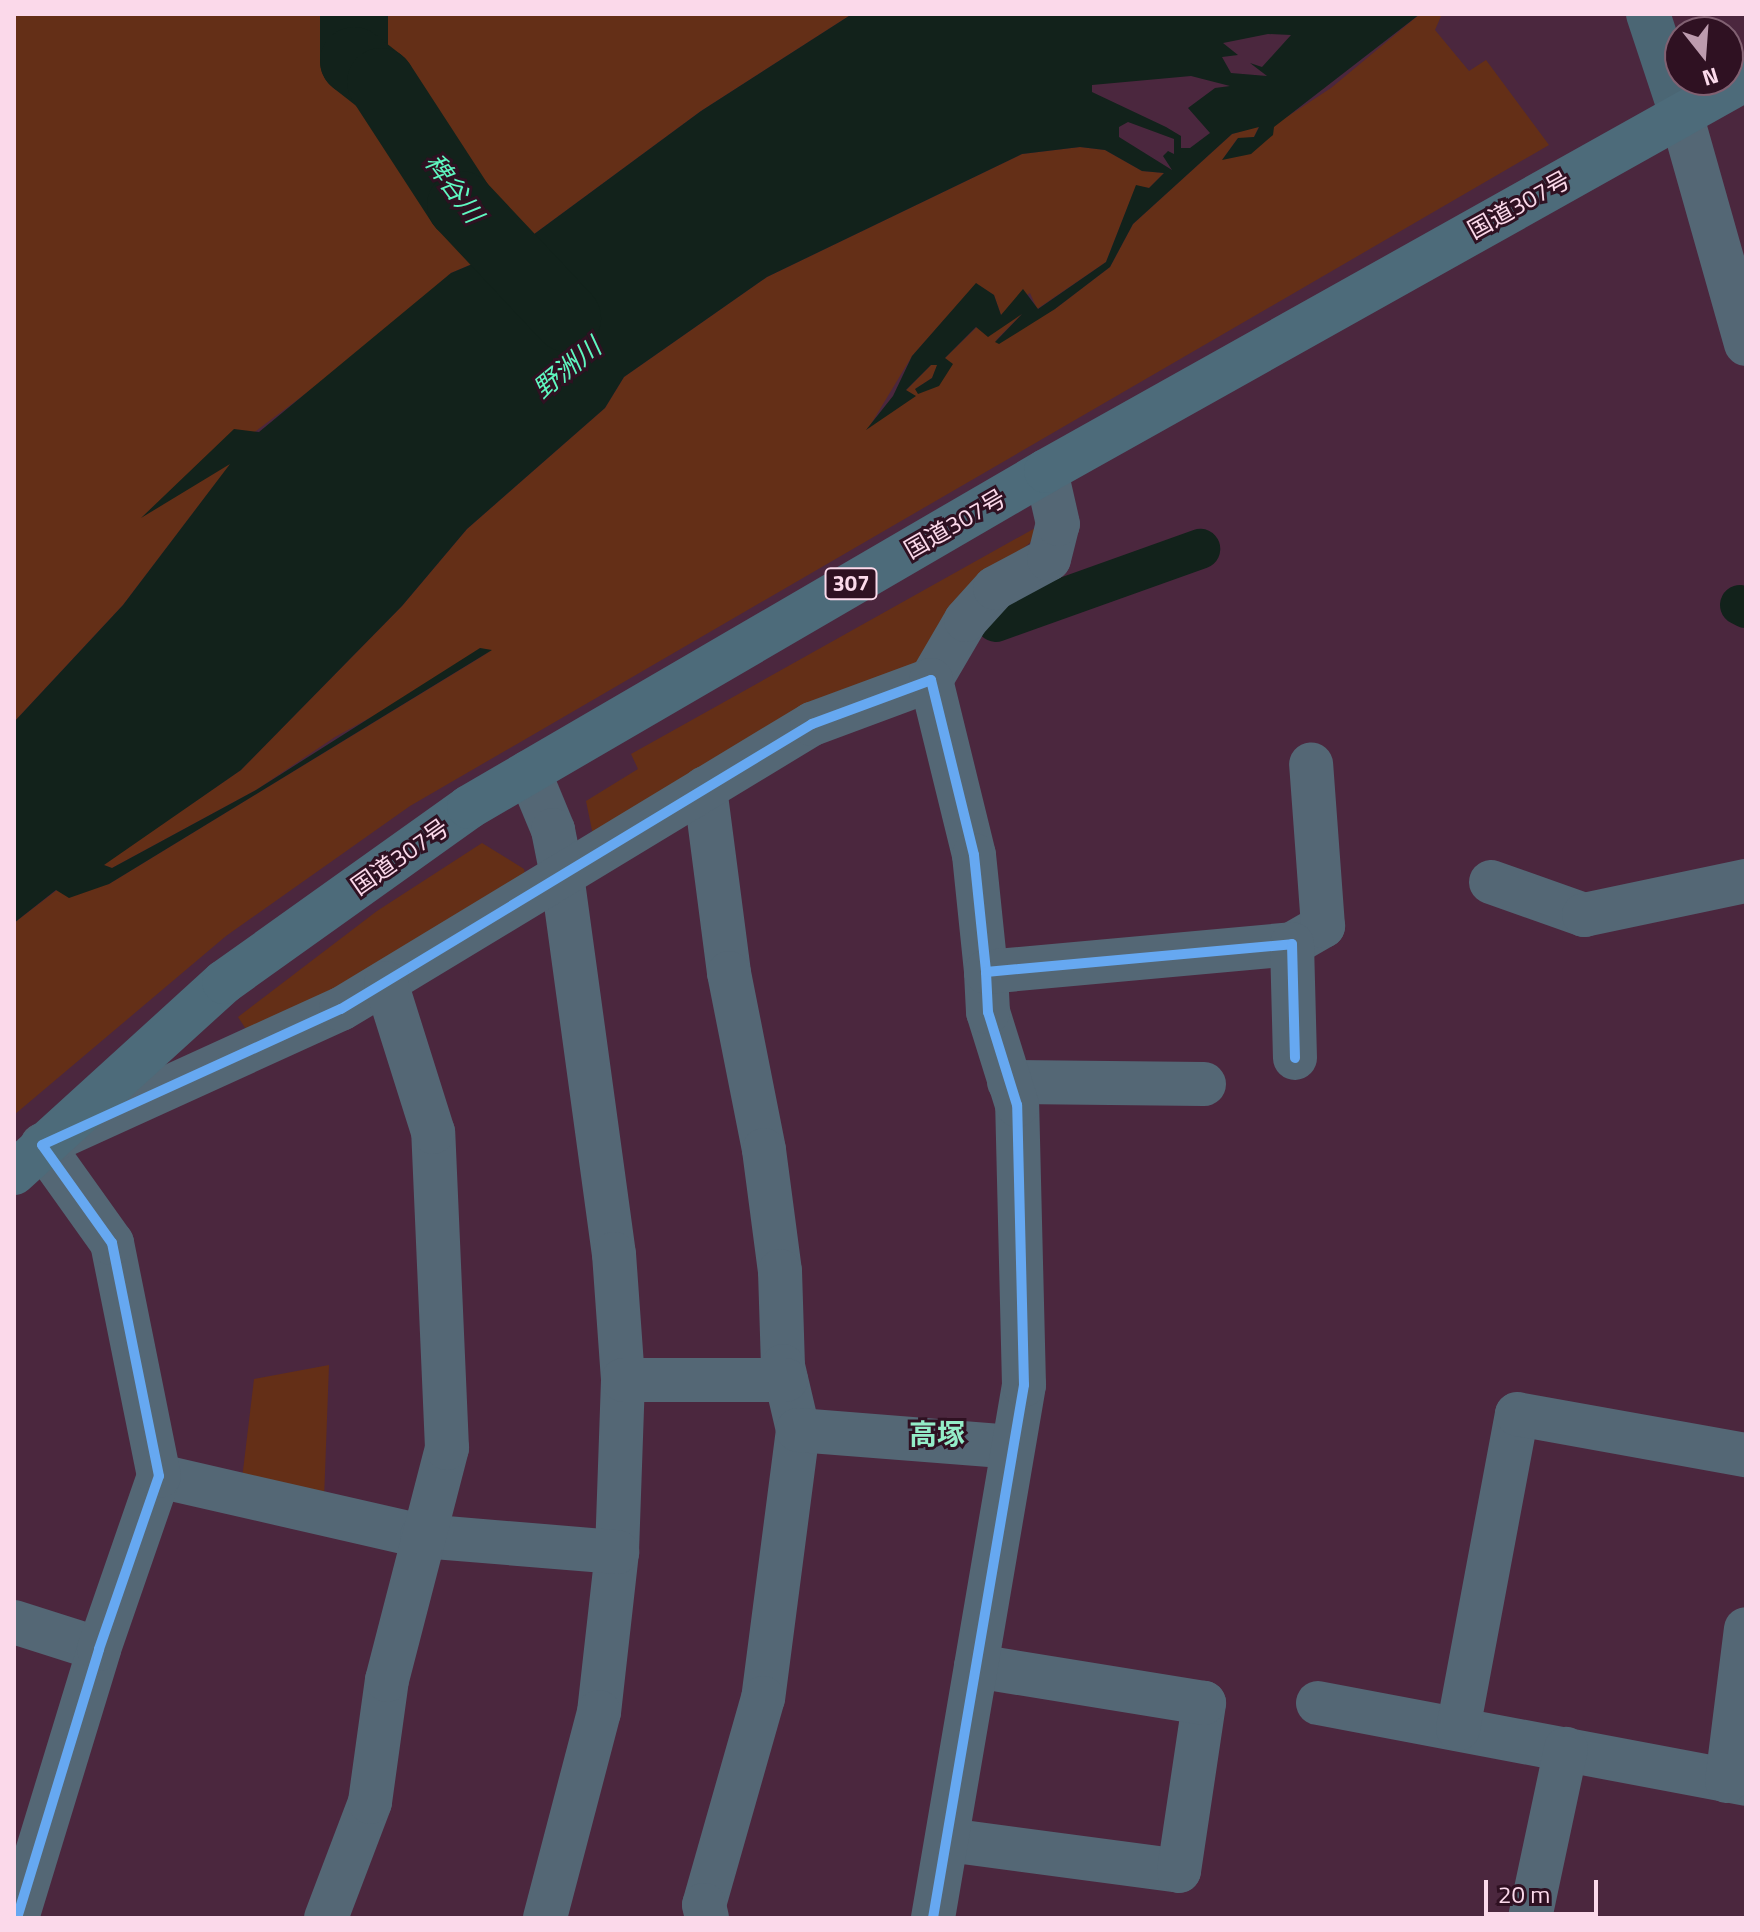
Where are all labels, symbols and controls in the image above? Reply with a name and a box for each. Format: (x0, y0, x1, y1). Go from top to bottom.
north arrow (1664, 16, 1744, 96)
text: N (1698, 59, 1723, 96)
water label: 稗谷川 (418, 147, 490, 229)
street label: 国道307号 (1463, 165, 1575, 245)
water label: 野洲川 (527, 331, 607, 405)
street label: 国道307号 (899, 483, 1011, 565)
road number: 307 (823, 566, 879, 602)
street label: 国道307号 (346, 813, 454, 901)
district label: 高塚 (909, 1417, 965, 1451)
scale bar (1488, 1864, 1602, 1914)
text: 20 m (1498, 1876, 1550, 1912)

